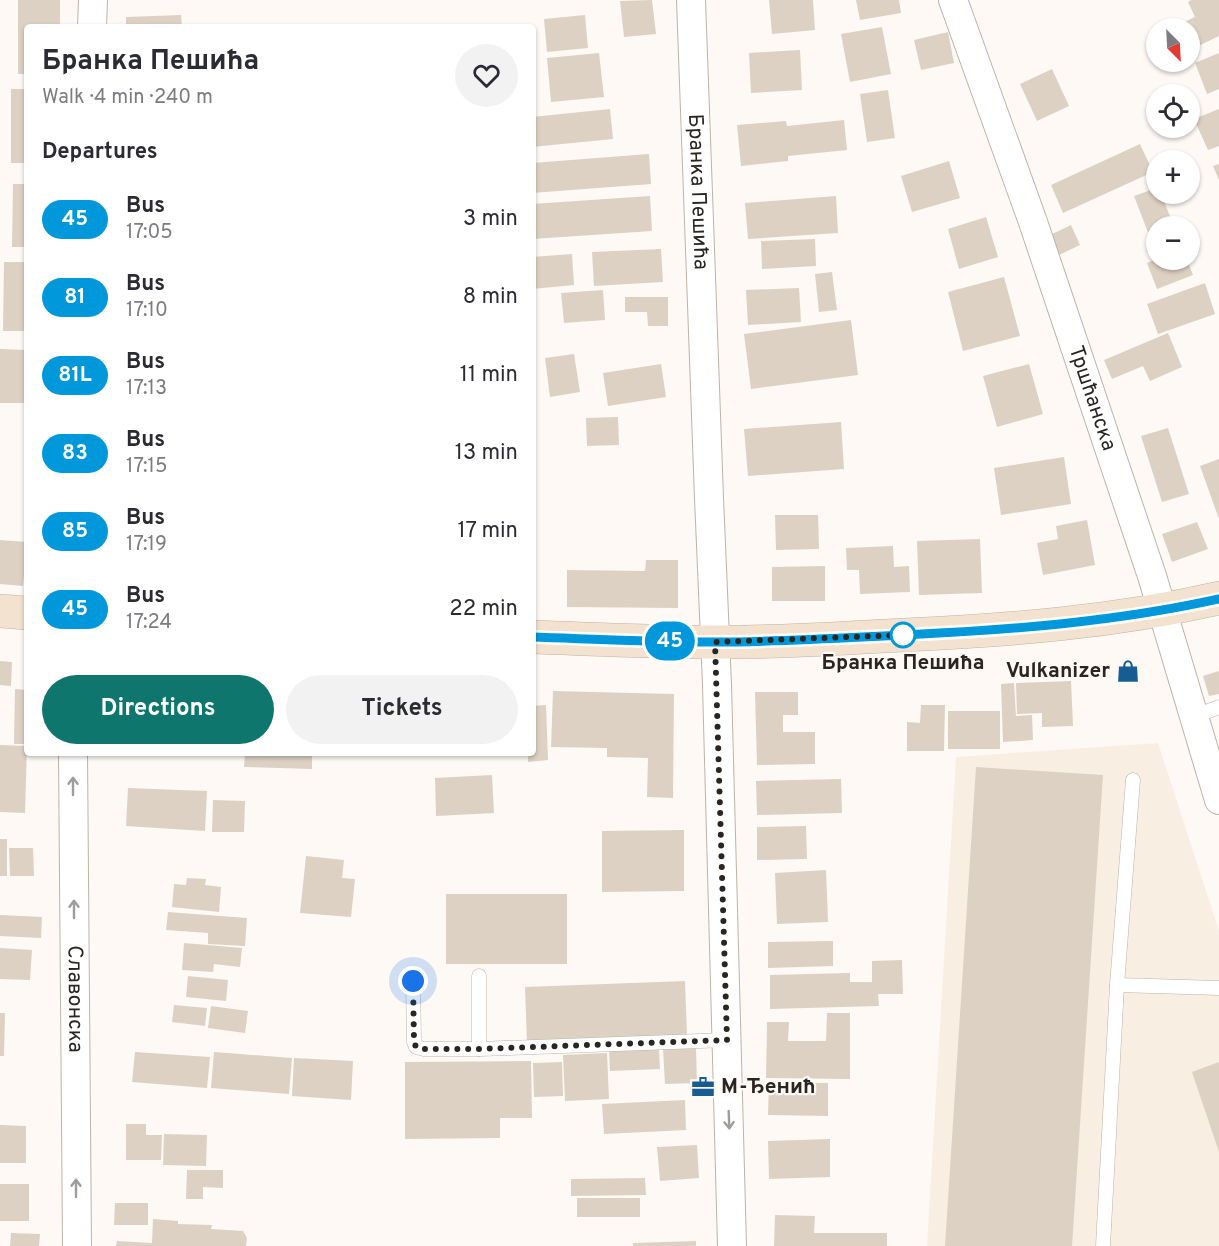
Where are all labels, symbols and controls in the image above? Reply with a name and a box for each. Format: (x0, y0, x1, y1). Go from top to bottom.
north arrow (1146, 18, 1200, 72)
map controls (1146, 18, 1200, 270)
text: Бранка Пешића (42, 44, 259, 80)
button: heart (455, 44, 518, 107)
button: locate (1146, 84, 1200, 138)
text: Walk · 4 min · 240 m (42, 85, 213, 111)
street label: Бранка Пешића (682, 113, 714, 270)
text: Departures (42, 139, 158, 166)
button: + (1146, 150, 1200, 204)
text: Bus (126, 193, 165, 220)
text: 45 (62, 206, 88, 233)
text: 3 min (463, 206, 518, 233)
button: − (1146, 216, 1200, 270)
text: 17:05 (126, 220, 173, 246)
text: Bus (126, 271, 165, 298)
text: 81 (64, 284, 86, 311)
text: 8 min (463, 284, 518, 311)
text: 17:10 (126, 298, 168, 324)
street label: Тршћанска (1062, 342, 1122, 454)
text: Bus (126, 349, 165, 376)
text: 81L (58, 362, 92, 389)
text: 11 min (460, 362, 518, 389)
text: 17:13 (126, 376, 167, 402)
text: Bus (126, 427, 165, 454)
text: 83 (62, 440, 88, 467)
text: 13 min (455, 440, 518, 467)
text: 17:15 (126, 454, 167, 480)
text: Bus (126, 505, 165, 532)
text: 85 (62, 518, 88, 545)
text: 17 min (458, 518, 518, 545)
text: 17:19 (126, 532, 167, 558)
text: Bus (126, 583, 165, 610)
text: 45 (62, 596, 88, 623)
text: 22 min (449, 596, 518, 623)
text: 17:24 (126, 610, 172, 636)
line badge: 45 (643, 622, 697, 660)
marker: Бранка Пешића (890, 622, 916, 648)
text: 45 (657, 628, 683, 655)
place label: Бранка Пешића (822, 650, 984, 677)
place label: Vulkanizer (1006, 658, 1110, 685)
shop icon: Vulkanizer (1115, 658, 1141, 684)
button: Directions (42, 675, 274, 744)
button: Tickets (286, 675, 518, 744)
one-way arrow (67, 777, 79, 797)
one-way arrow (68, 899, 80, 919)
street label: Славонска (61, 945, 89, 1053)
your location (398, 966, 428, 996)
office icon: М-Ђенић (690, 1074, 716, 1100)
place label: М-Ђенић (721, 1074, 816, 1101)
one-way arrow (723, 1110, 735, 1130)
one-way arrow (70, 1178, 82, 1198)

